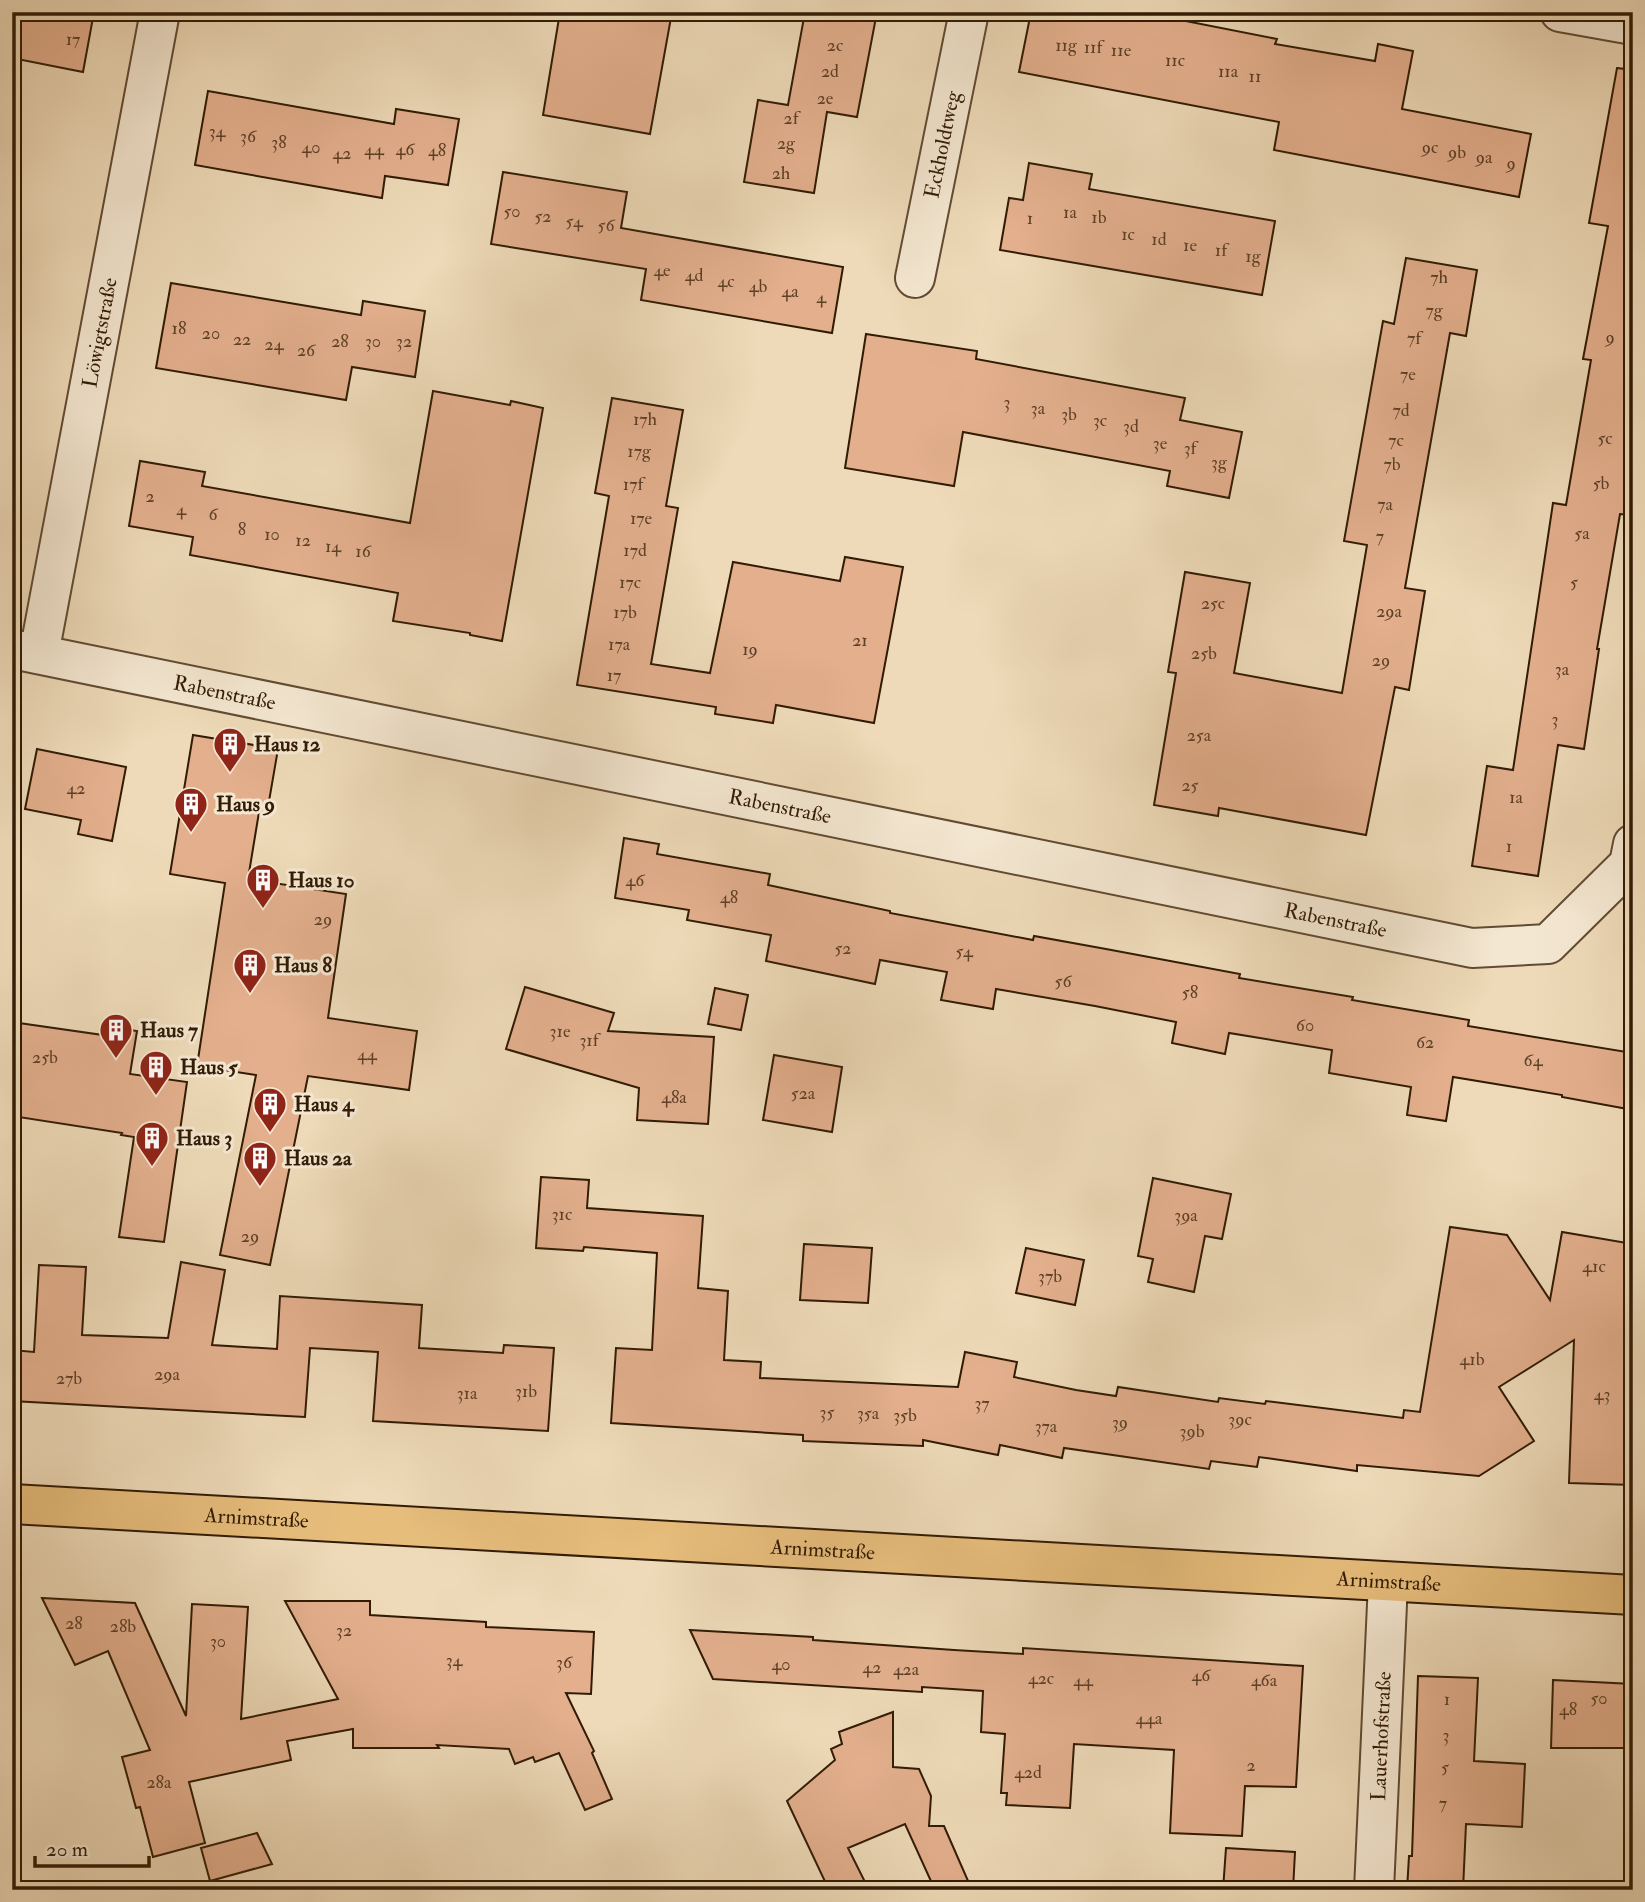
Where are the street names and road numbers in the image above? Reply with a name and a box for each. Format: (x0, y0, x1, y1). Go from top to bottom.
street label: Eckholdtweg (918, 88, 967, 201)
street label: Löwigtstraße (76, 275, 124, 390)
street label: Rabenstraße (171, 669, 278, 717)
street label: Rabenstraße (726, 783, 834, 831)
street label: Rabenstraße (1282, 897, 1389, 944)
street label: Arnimstraße (203, 1502, 310, 1535)
street label: Arnimstraße (769, 1534, 876, 1566)
street label: Arnimstraße (1335, 1565, 1442, 1598)
street label: Lauerhofstraße (1365, 1670, 1398, 1802)

